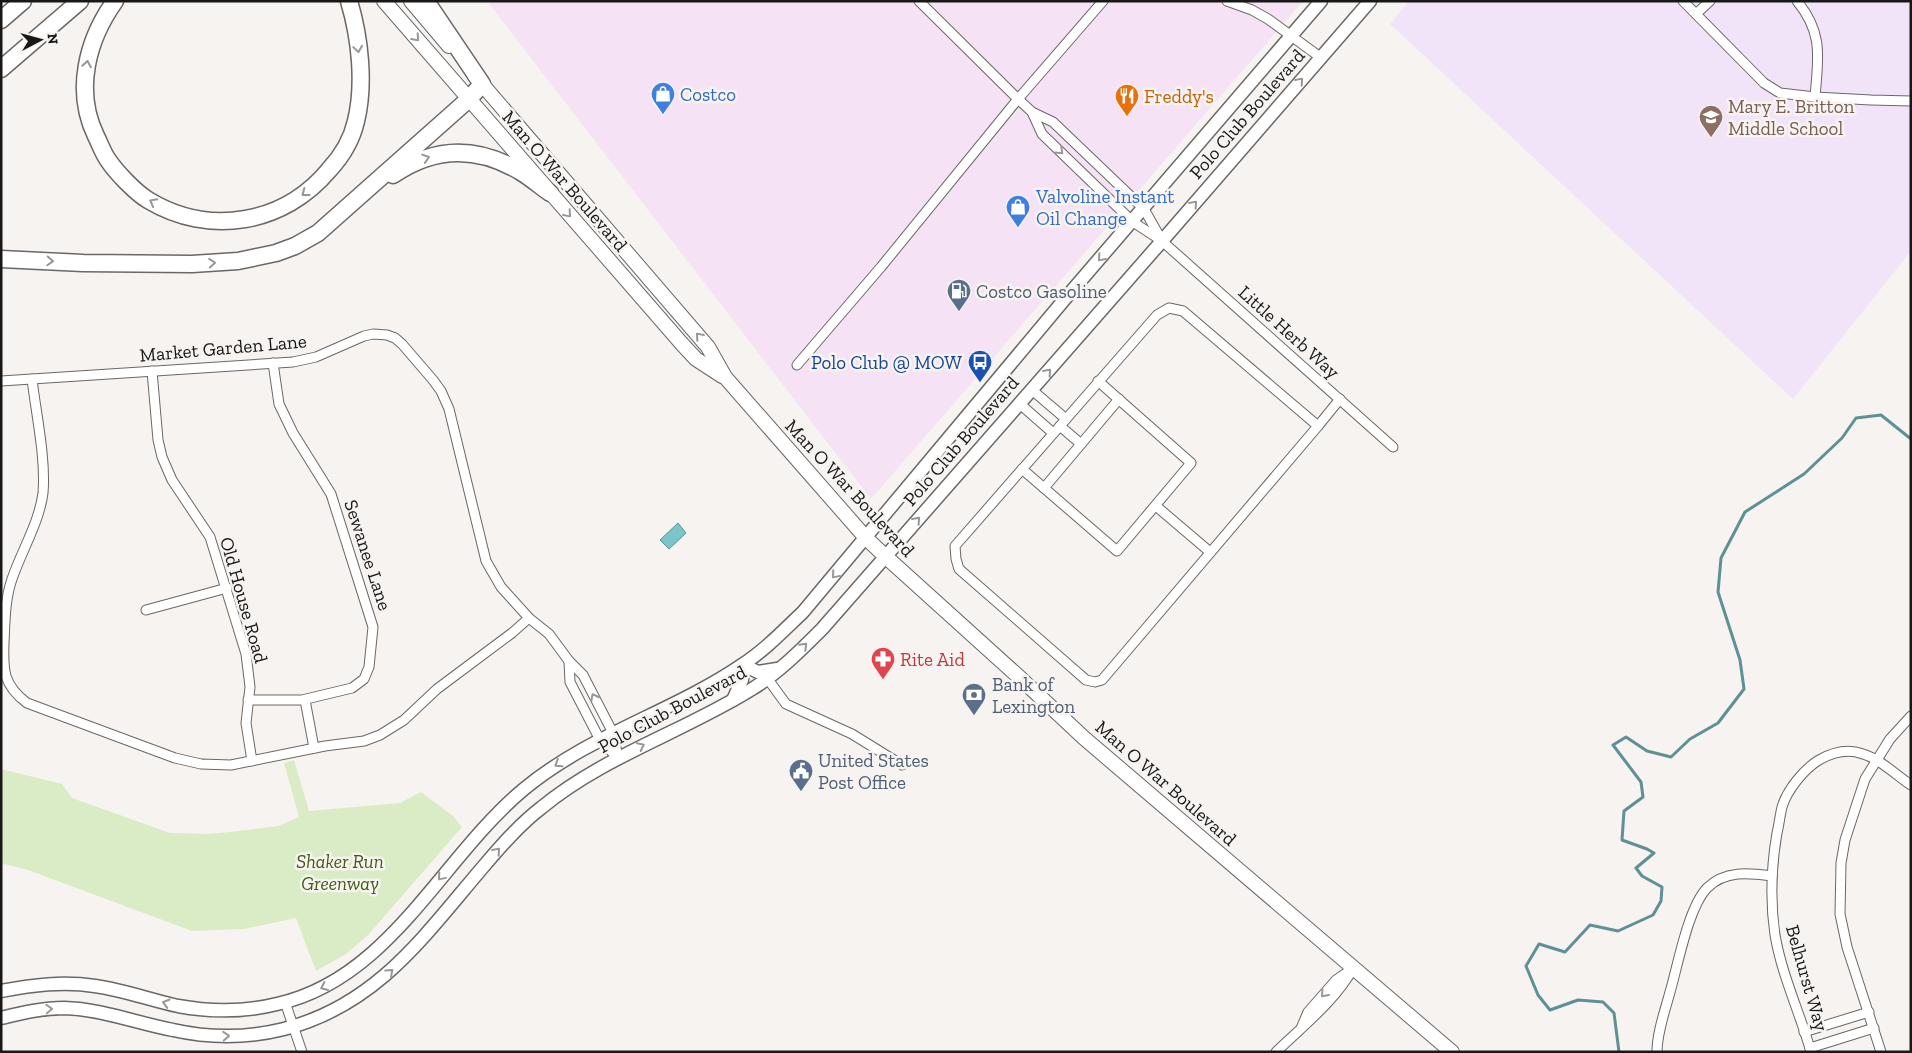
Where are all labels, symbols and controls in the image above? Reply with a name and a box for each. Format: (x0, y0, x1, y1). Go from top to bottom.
north arrow (15, 15, 65, 65)
one-way arrow (410, 32, 419, 41)
text: N (43, 33, 61, 45)
street label: Polo Club Boulevard (1184, 44, 1310, 184)
one-way arrow (352, 45, 363, 53)
one-way arrow (82, 59, 92, 68)
one-way arrow (1294, 77, 1303, 86)
shop icon: Costco (650, 81, 676, 115)
place label: Costco (680, 83, 736, 106)
restaurant icon: Freddy's (1114, 83, 1140, 117)
place label: Freddy's (1144, 85, 1214, 108)
place label: Mary E. Britton Middle School (1728, 95, 1854, 140)
school or university icon: Mary E. Britton Middle School (1698, 104, 1724, 138)
street label: Man O War Boulevard (497, 106, 633, 257)
one-way arrow (1054, 145, 1063, 154)
one-way arrow (421, 154, 429, 164)
place label: Valvoline Instant Oil Change (1035, 185, 1174, 230)
one-way arrow (302, 188, 311, 196)
shop icon: Valvoline Instant Oil Change (1005, 194, 1031, 228)
one-way arrow (149, 198, 158, 208)
one-way arrow (1188, 201, 1197, 210)
one-way arrow (562, 208, 571, 217)
one-way arrow (1097, 253, 1106, 262)
one-way arrow (46, 256, 54, 267)
one-way arrow (209, 257, 217, 268)
fuel station icon: Costco Gasoline (946, 278, 972, 312)
place label: Costco Gasoline (976, 280, 1107, 303)
street label: Little Herb Way (1234, 281, 1345, 384)
street label: Market Garden Lane (138, 329, 308, 367)
one-way arrow (696, 333, 705, 342)
bus stop icon: Polo Club @ MOW (967, 349, 993, 383)
place label: Polo Club @ MOW (811, 351, 962, 374)
one-way arrow (1042, 368, 1051, 377)
street label: Polo Club Boulevard (898, 371, 1024, 511)
street label: Man O War Boulevard (780, 415, 920, 562)
street label: Sewanee Lane (339, 497, 397, 613)
one-way arrow (911, 517, 920, 526)
street label: Old House Road (215, 534, 273, 666)
one-way arrow (831, 570, 840, 579)
one-way arrow (798, 643, 807, 652)
pharmacy icon: Rite Aid (870, 646, 896, 680)
place label: Rite Aid (900, 648, 965, 671)
street label: Polo Club Boulevard (594, 660, 751, 758)
place label: Bank of Lexington (992, 673, 1075, 718)
bank icon: Bank of Lexington (961, 682, 987, 716)
one-way arrow (590, 693, 600, 702)
street label: Man O War Boulevard (1091, 715, 1242, 851)
one-way arrow (636, 742, 645, 753)
place label: United States Post Office (818, 749, 929, 794)
one-way arrow (554, 758, 563, 767)
public building icon: United States Post Office (788, 758, 814, 792)
one-way arrow (491, 848, 500, 857)
park label: Shaker Run Greenway (296, 850, 384, 895)
one-way arrow (438, 871, 447, 880)
street label: Belhurst Way (1781, 922, 1833, 1034)
one-way arrow (385, 969, 394, 978)
one-way arrow (320, 980, 329, 991)
one-way arrow (1321, 988, 1330, 997)
one-way arrow (162, 998, 171, 1008)
one-way arrow (45, 1004, 53, 1015)
one-way arrow (222, 1030, 230, 1041)

